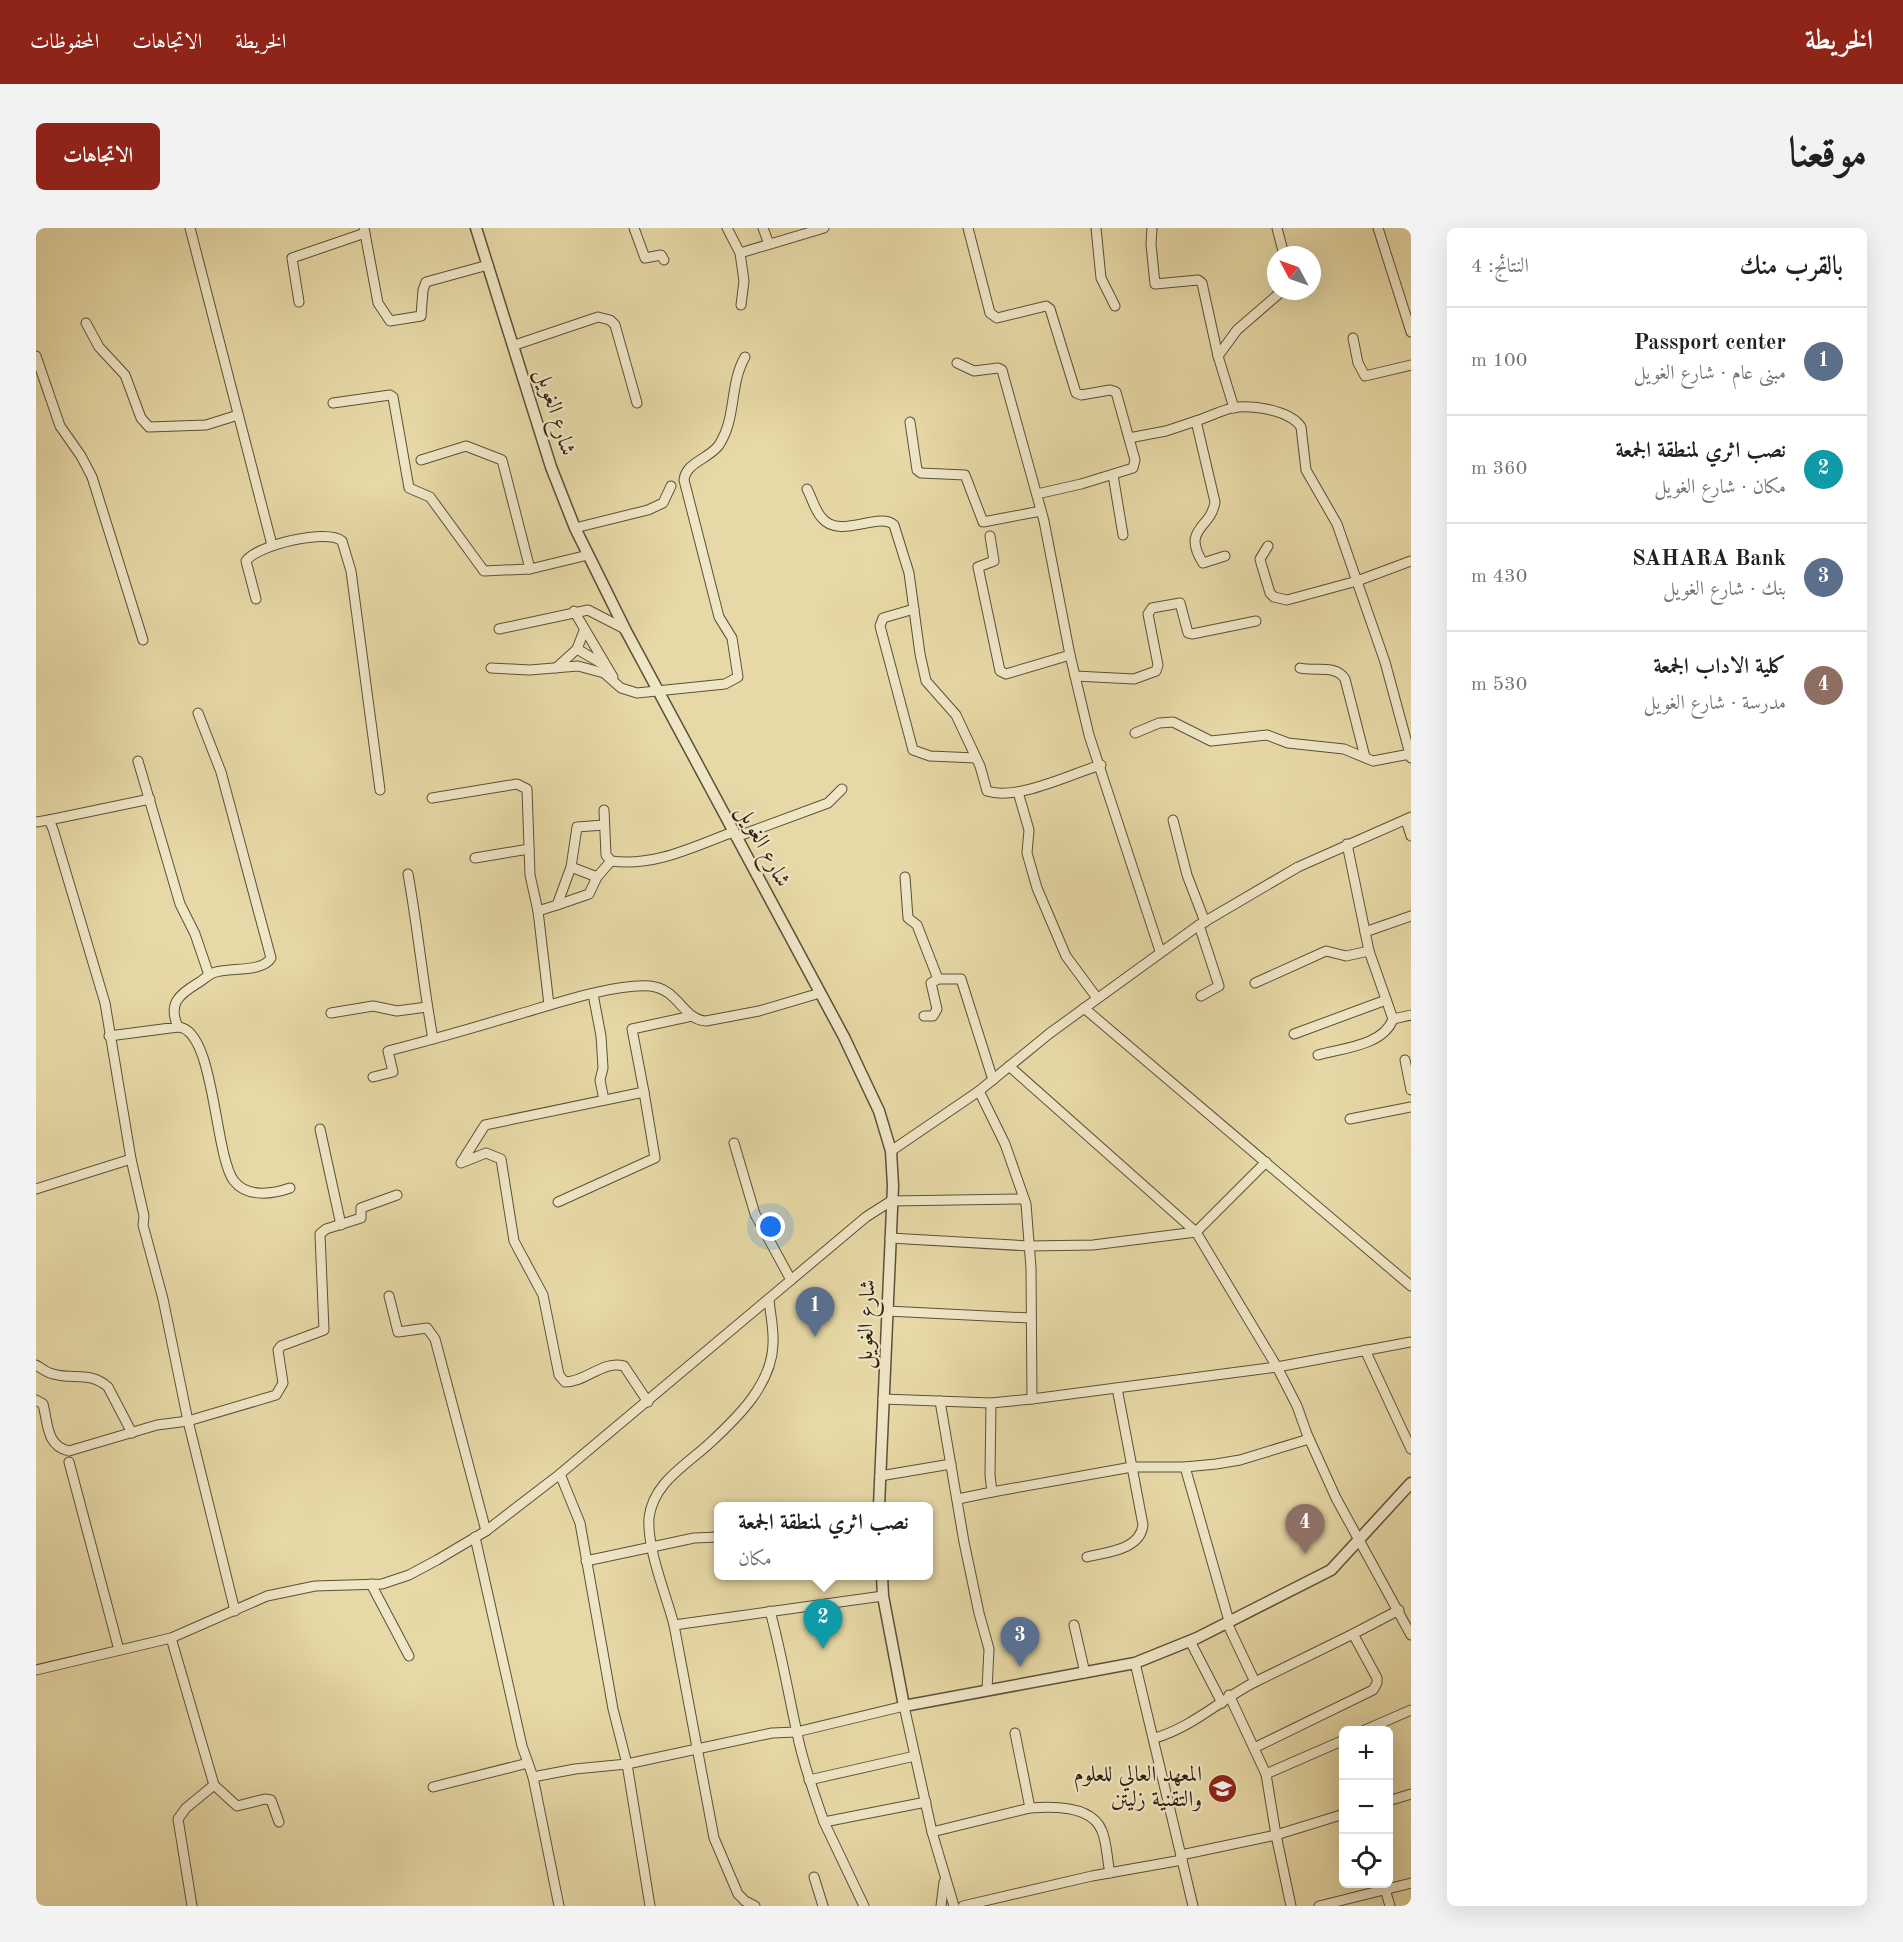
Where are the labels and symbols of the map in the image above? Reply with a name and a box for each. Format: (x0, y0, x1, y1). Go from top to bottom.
north arrow (1267, 246, 1321, 300)
street label: شارع الغويل (526, 366, 579, 460)
street label: شارع الغويل (727, 801, 794, 894)
your location (756, 1212, 785, 1241)
street label: شارع الغويل (854, 1279, 886, 1369)
pin: 1 (796, 1288, 834, 1337)
pin: 4 (1286, 1504, 1324, 1554)
pin: 2 (804, 1600, 842, 1649)
pin: 3 (1000, 1618, 1040, 1667)
place label: المعهد العالي للعلوم والتقنية زليتن (1074, 1764, 1202, 1812)
school or university icon: المعهد العالي للعلوم والتقنية زليتن (1207, 1772, 1239, 1804)

